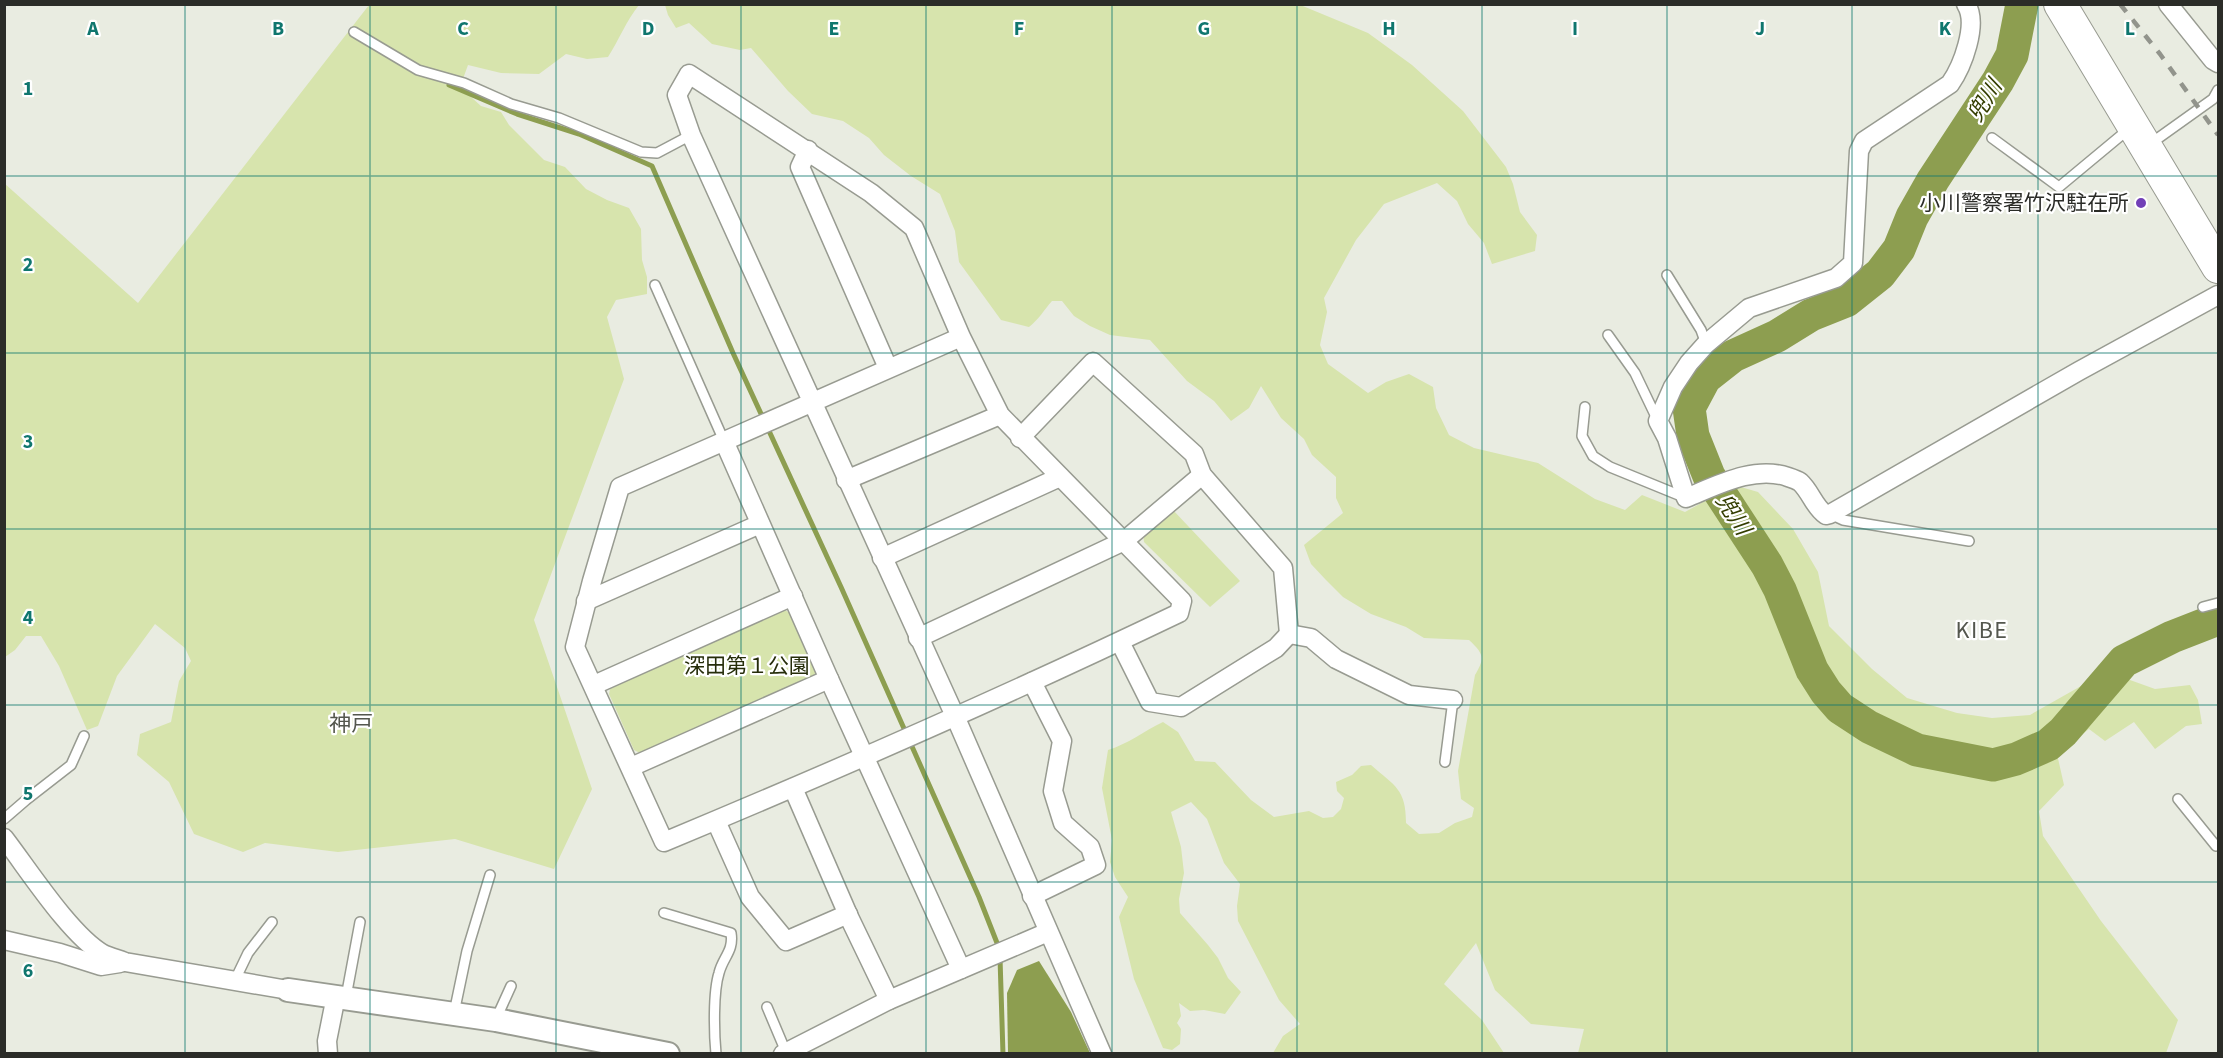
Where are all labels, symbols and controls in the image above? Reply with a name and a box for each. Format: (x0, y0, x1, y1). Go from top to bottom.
text: A (86, 15, 99, 43)
text: B (272, 15, 284, 43)
text: C (457, 15, 469, 43)
text: D (642, 15, 654, 43)
text: E (829, 15, 839, 43)
text: F (1014, 15, 1024, 43)
text: G (1198, 15, 1210, 43)
text: H (1382, 15, 1396, 43)
text: I (1572, 15, 1578, 43)
text: J (1755, 15, 1765, 43)
text: K (1939, 15, 1952, 43)
text: L (2125, 15, 2135, 43)
water label: 兜川 (1960, 72, 2011, 128)
text: 1 (23, 75, 33, 103)
place label: 小川警察署竹沢駐在所 (1919, 188, 2129, 218)
marker: 小川警察署竹沢駐在所 (2134, 196, 2148, 210)
text: 2 (23, 251, 33, 279)
text: 3 (23, 428, 33, 456)
water label: 兜川 (1708, 487, 1760, 543)
text: 4 (23, 604, 34, 632)
district label: KIBE (1956, 613, 2008, 648)
park label: 深田第１公園 (684, 651, 810, 681)
district label: 神戸 (329, 708, 373, 740)
text: 5 (23, 780, 33, 808)
text: 6 (23, 957, 33, 985)

